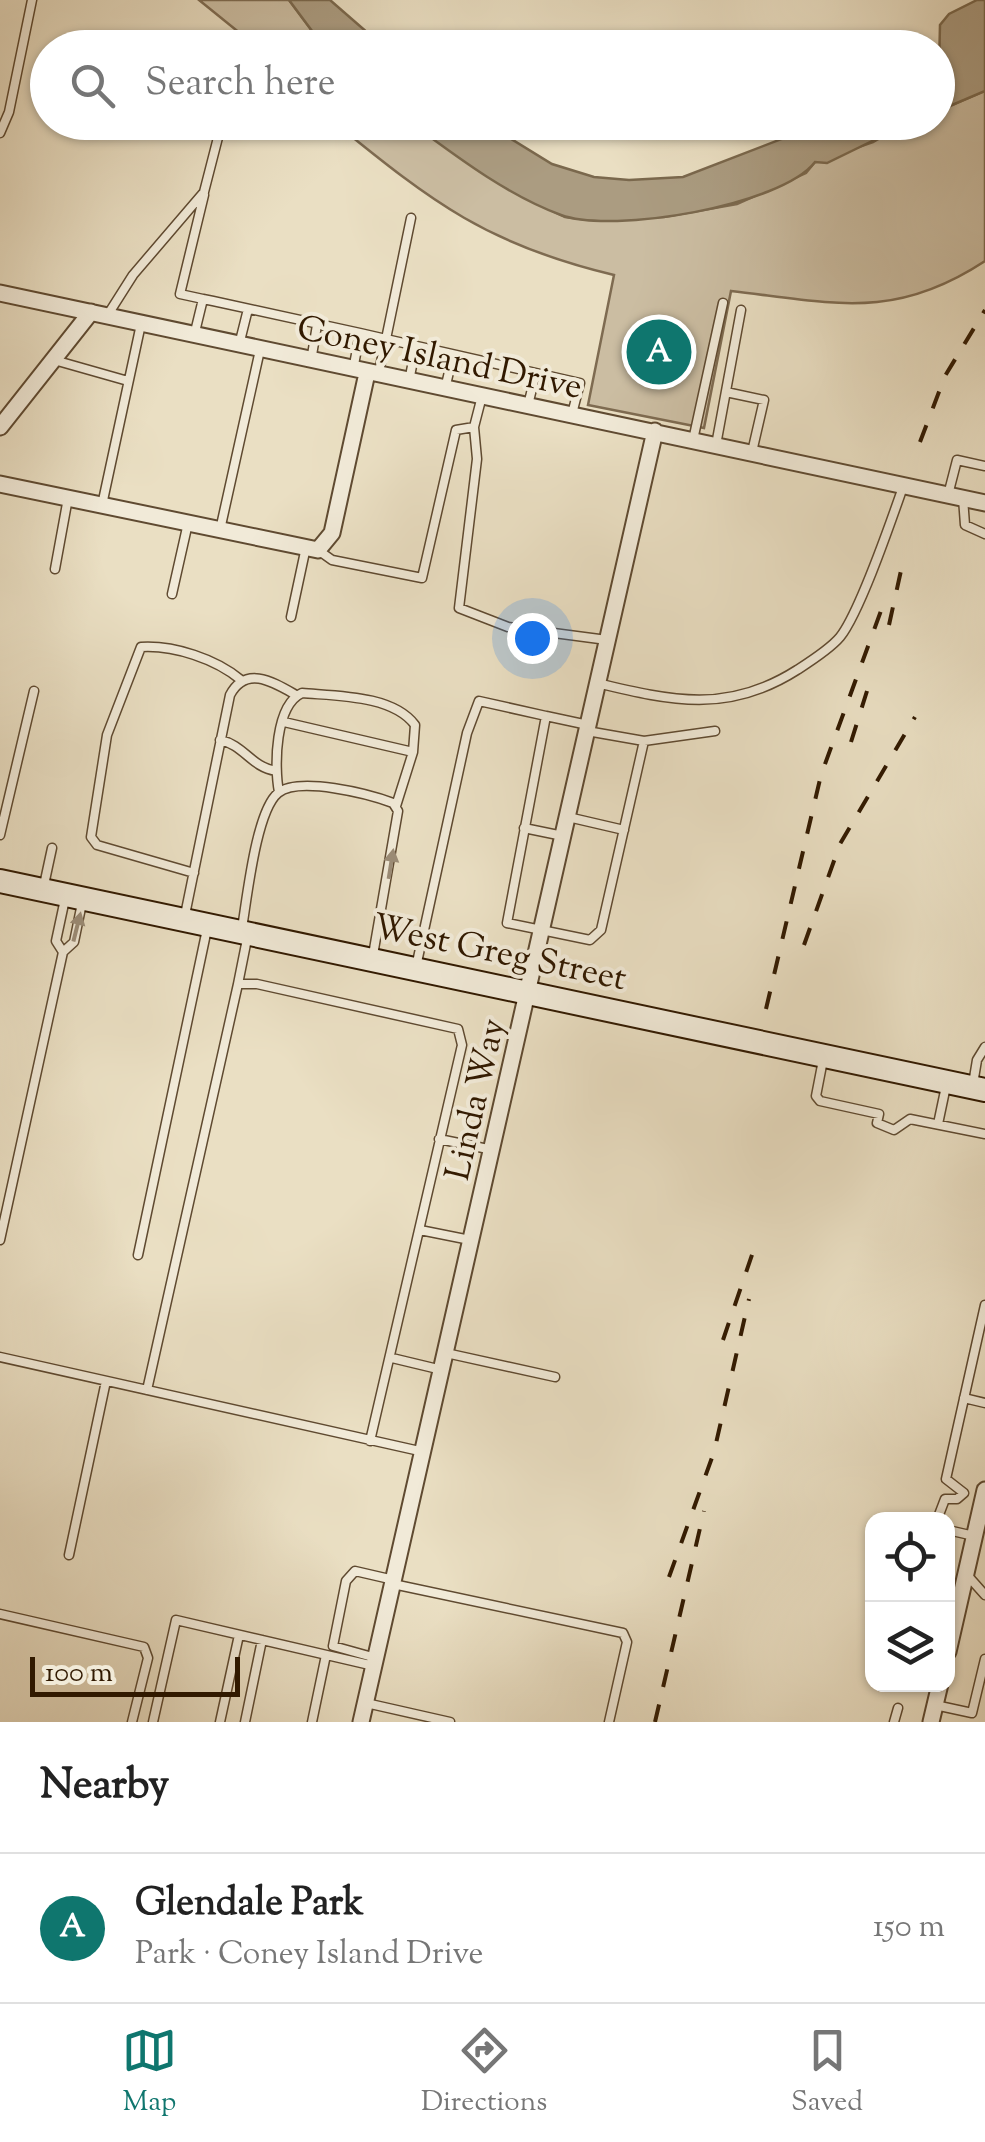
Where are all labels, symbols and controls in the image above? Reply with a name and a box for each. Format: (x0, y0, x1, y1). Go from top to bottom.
search box (30, 30, 955, 140)
icon: search (65, 58, 120, 113)
text: Search here (145, 58, 336, 112)
street label: Coney Island Drive (292, 304, 587, 415)
pin: A (626, 314, 692, 390)
your location (507, 613, 558, 664)
one-way arrow (384, 848, 400, 879)
street label: West Greg Street (368, 903, 631, 1006)
one-way arrow (69, 912, 85, 943)
street label: Linda Way (434, 1014, 521, 1186)
map controls (865, 1512, 955, 1692)
button: locate (865, 1512, 955, 1602)
button: layers (865, 1602, 955, 1692)
scale bar (30, 1652, 240, 1696)
text: 100 m (45, 1654, 113, 1694)
text: Nearby (40, 1757, 169, 1817)
text: Glendale Park (135, 1878, 364, 1932)
text: A (60, 1905, 85, 1951)
text: 150 m (873, 1905, 945, 1951)
text: Park · Coney Island Drive (135, 1932, 483, 1978)
tab: Map (122, 2023, 177, 2123)
tab: Directions (421, 2023, 547, 2123)
tab: Saved (791, 2023, 863, 2123)

